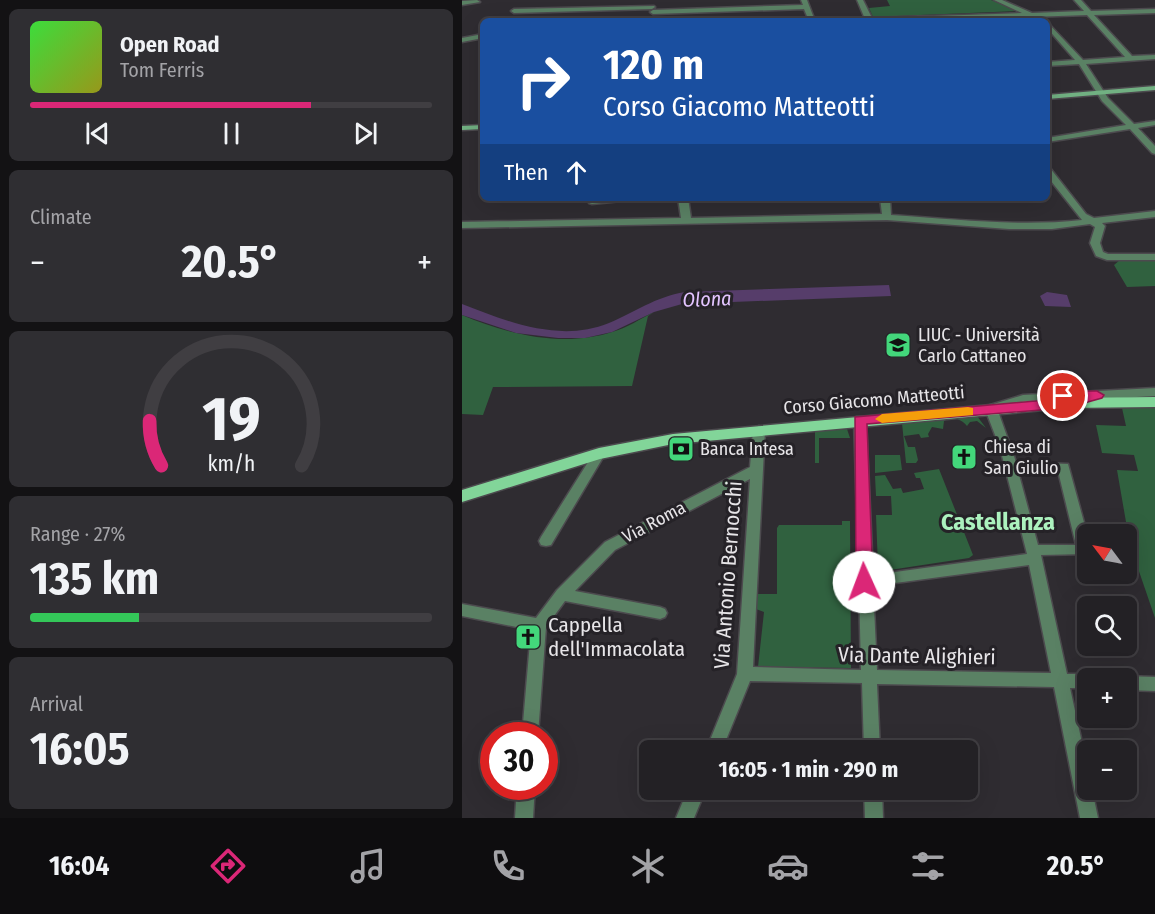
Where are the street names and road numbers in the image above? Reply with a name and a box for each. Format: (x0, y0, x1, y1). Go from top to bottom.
street label: Corso Giacomo Matteotti (783, 381, 965, 419)
street label: Via Antonio Bernocchi (708, 480, 748, 670)
street label: Via Roma (619, 496, 690, 548)
street label: Via Dante Alighieri (838, 642, 996, 670)

